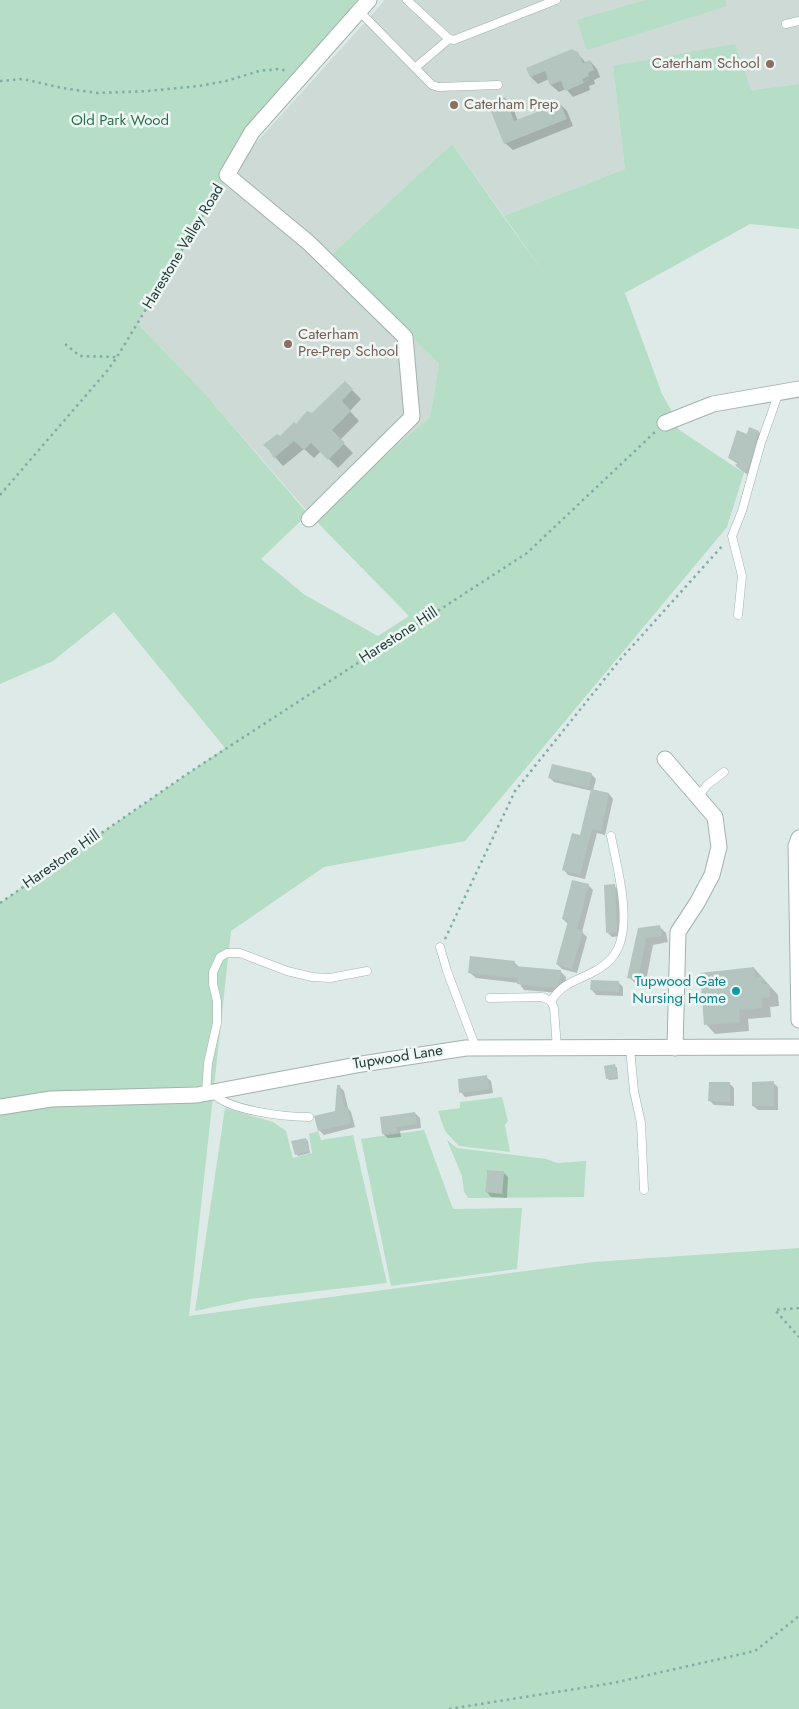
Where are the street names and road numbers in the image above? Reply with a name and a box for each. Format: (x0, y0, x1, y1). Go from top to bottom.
street label: Harestone Valley Road (140, 182, 228, 312)
street label: Harestone Hill (356, 604, 442, 668)
street label: Harestone Hill (20, 827, 104, 893)
street label: Tupwood Lane (352, 1042, 444, 1074)

